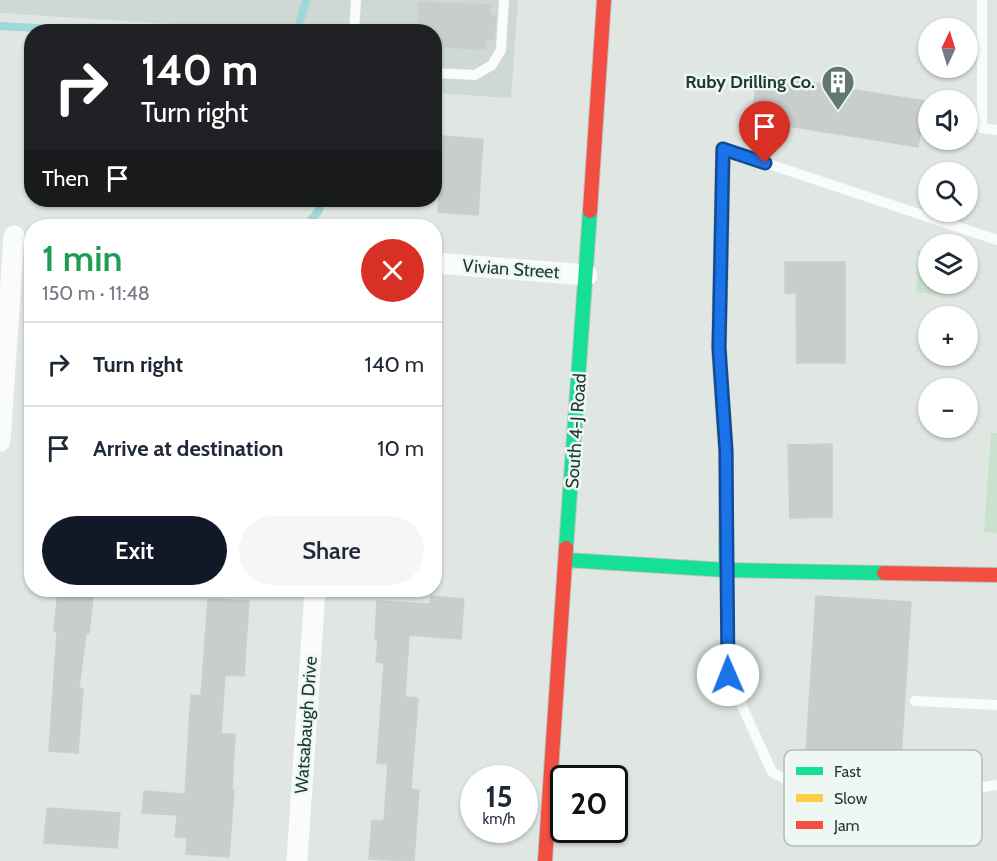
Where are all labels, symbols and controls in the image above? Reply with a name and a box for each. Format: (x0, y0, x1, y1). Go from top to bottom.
north arrow (918, 18, 978, 78)
map controls (918, 18, 978, 438)
text: 140 m (141, 44, 258, 96)
icon: right (42, 48, 120, 126)
building icon: Ruby Drilling Co. (820, 64, 856, 111)
place label: Ruby Drilling Co. (685, 71, 815, 93)
button: sound (918, 90, 978, 150)
text: Turn right (141, 96, 248, 129)
pin (739, 101, 790, 163)
icon: arrive (748, 110, 781, 143)
icon: arrive (101, 162, 134, 195)
button: search (918, 162, 978, 222)
text: Then (42, 165, 89, 192)
button: layers (918, 234, 978, 294)
text: 1 min (42, 236, 122, 280)
button: close (361, 239, 424, 302)
street label: Vivian Street (462, 255, 560, 283)
text: 150 m · 11:48 (42, 281, 150, 305)
button: + (918, 306, 978, 366)
icon: right (42, 348, 75, 381)
text: Turn right (93, 351, 183, 378)
text: 140 m (365, 351, 424, 378)
street label: South 4-J Road (561, 373, 591, 489)
button: − (918, 378, 978, 438)
icon: arrive (42, 432, 75, 465)
text: Arrive at destination (93, 435, 283, 462)
text: 10 m (377, 435, 424, 462)
button: Exit (42, 516, 227, 585)
button: Share (239, 516, 424, 585)
position arrow (696, 643, 760, 707)
street label: Watsabaugh Drive (290, 655, 322, 795)
legend (784, 750, 982, 846)
text: Fast (834, 762, 862, 781)
speed limit sign: 20 (550, 765, 628, 843)
text: 15 (485, 778, 513, 815)
text: Slow (834, 789, 868, 808)
text: km/h (483, 810, 515, 828)
text: Jam (833, 816, 860, 835)

